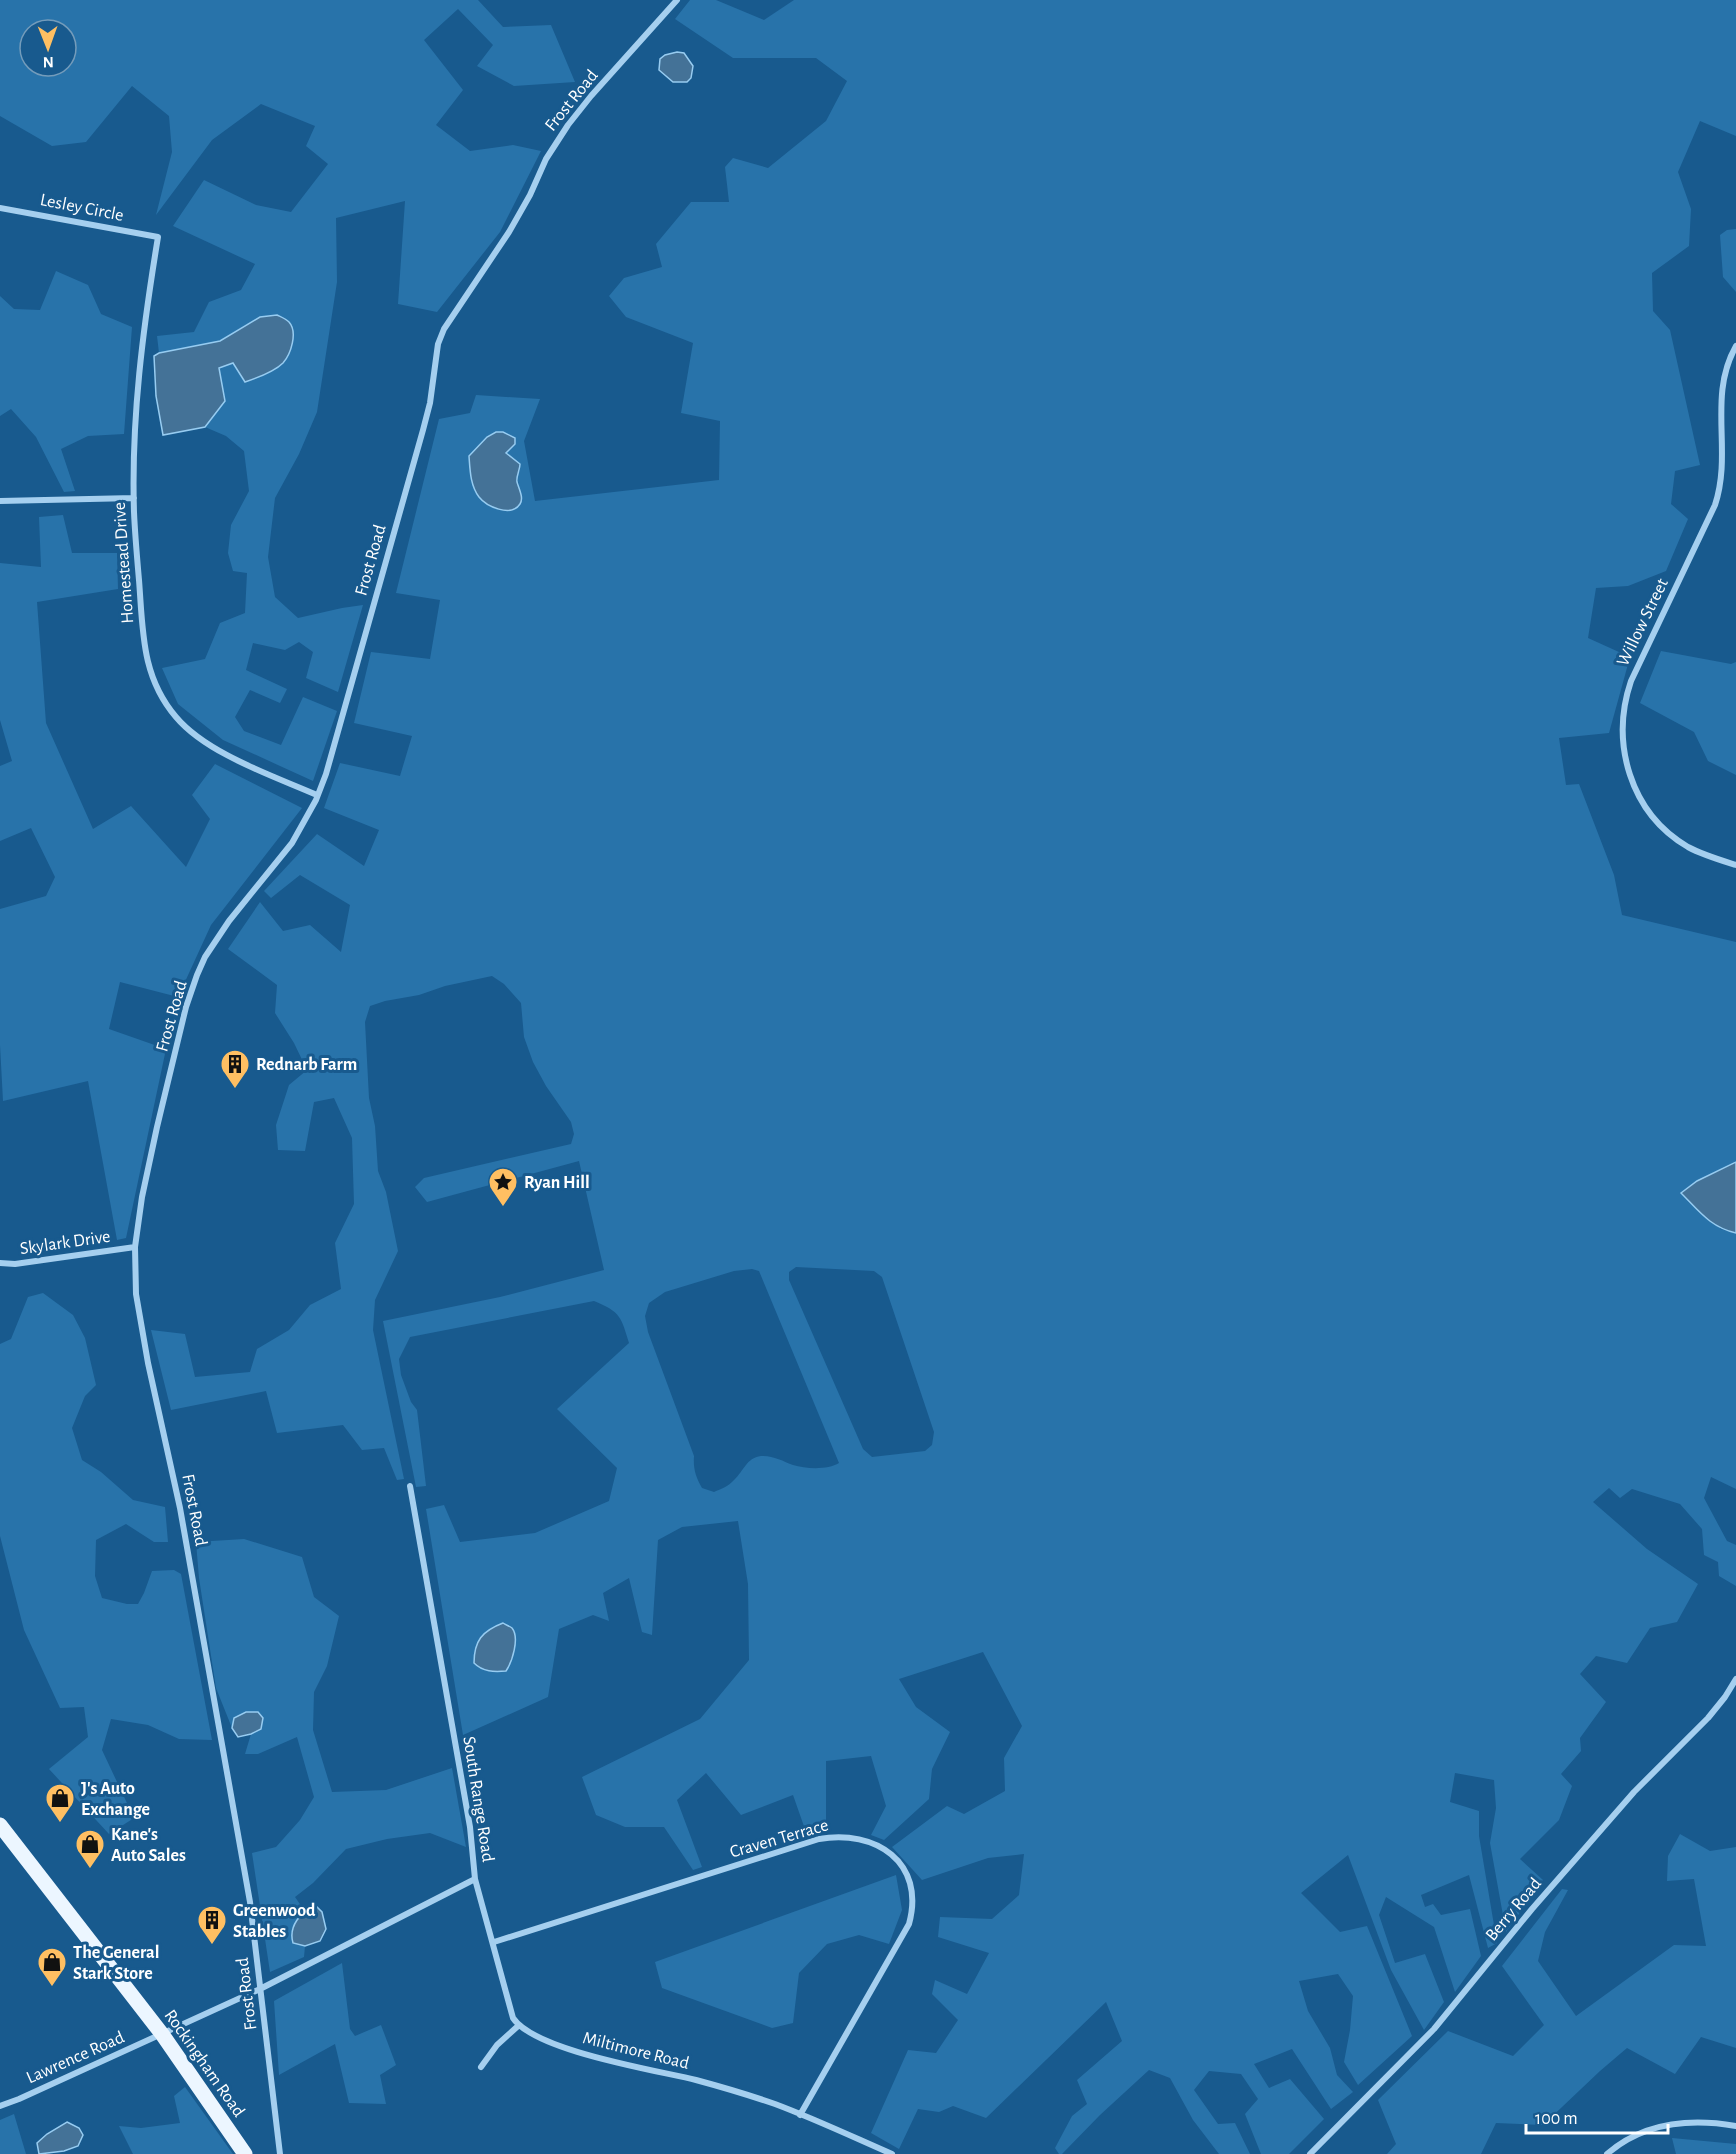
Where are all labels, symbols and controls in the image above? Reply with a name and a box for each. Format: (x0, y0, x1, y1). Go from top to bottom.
north arrow (18, 18, 78, 78)
text: N (43, 54, 54, 70)
street label: Frost Road (542, 67, 602, 135)
street label: Lesley Circle (38, 191, 125, 225)
street label: Homestead Drive (111, 502, 137, 624)
street label: Frost Road (352, 523, 390, 598)
street label: Willow Street (1614, 575, 1672, 669)
street label: Frost Road (153, 979, 191, 1054)
building icon: Rednarb Farm (219, 1048, 251, 1090)
place label: Rednarb Farm (256, 1056, 357, 1074)
place icon: Ryan Hill (487, 1166, 519, 1208)
place label: Ryan Hill (524, 1174, 590, 1192)
street label: Skylark Drive (19, 1228, 112, 1258)
street label: Frost Road (178, 1473, 210, 1548)
street label: South Range Road (459, 1735, 497, 1863)
place label: J's Auto Exchange (81, 1780, 150, 1819)
shop icon: J's Auto Exchange (44, 1782, 76, 1824)
street label: Craven Terrace (728, 1816, 831, 1862)
place label: Kane's Auto Sales (111, 1826, 186, 1865)
shop icon: Kane's Auto Sales (74, 1828, 106, 1870)
street label: Berry Road (1482, 1875, 1545, 1945)
place label: Greenwood Stables (233, 1902, 316, 1941)
building icon: Greenwood Stables (196, 1904, 228, 1946)
place label: The General Stark Store (73, 1944, 159, 1983)
shop icon: The General Stark Store (36, 1946, 68, 1988)
street label: Frost Road (234, 1957, 260, 2031)
street label: Rockingham Road (161, 2007, 248, 2121)
street label: Lawrence Road (24, 2028, 127, 2088)
street label: Miltimore Road (581, 2029, 691, 2073)
scale bar (1526, 2097, 1668, 2135)
text: 100 m (1535, 2110, 1578, 2128)

